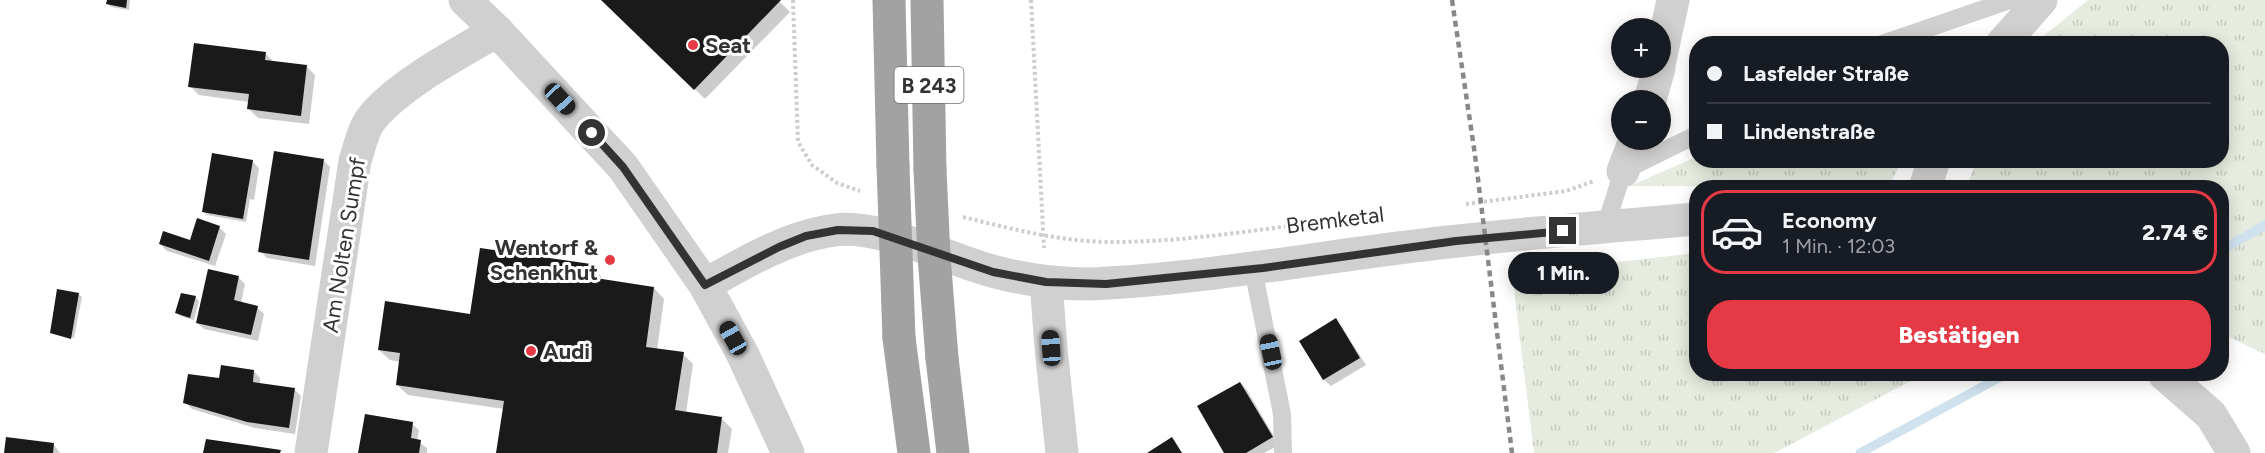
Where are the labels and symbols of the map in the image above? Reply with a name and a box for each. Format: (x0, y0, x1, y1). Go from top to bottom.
place label: Seat (705, 32, 751, 59)
marker: Seat (686, 38, 700, 52)
road number: B 243 (894, 67, 964, 103)
car (541, 80, 579, 118)
route start (578, 119, 605, 146)
street label: Am Nolten Sumpf (317, 154, 371, 335)
street label: Bremketal (1285, 201, 1385, 239)
route end (1549, 217, 1576, 244)
place label: Wentorf & Schenkhut (490, 234, 599, 286)
callout: 1 Min. (1508, 252, 1618, 294)
marker: Wentorf & Schenkhut (603, 253, 617, 267)
car (716, 318, 750, 358)
car (1041, 329, 1061, 367)
car (1258, 333, 1284, 371)
place label: Audi (543, 338, 590, 365)
marker: Audi (524, 344, 538, 358)

